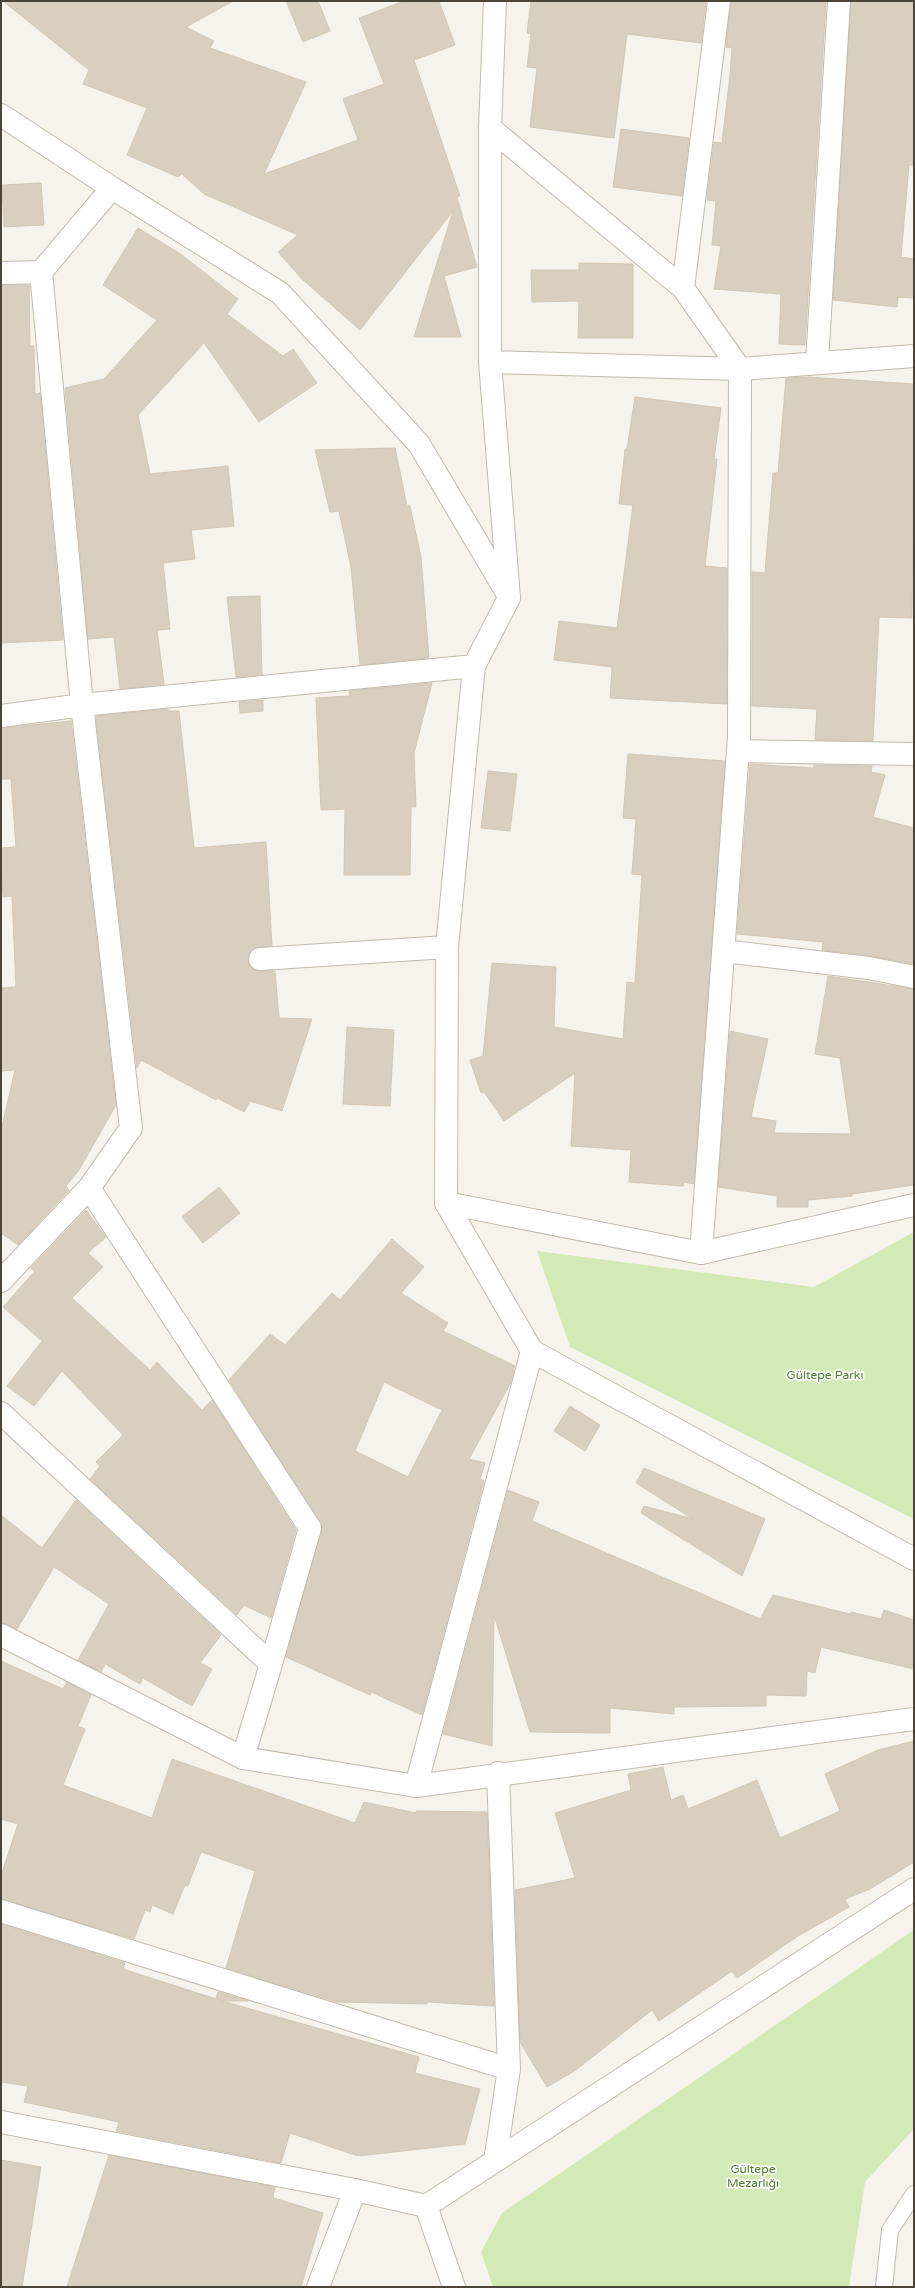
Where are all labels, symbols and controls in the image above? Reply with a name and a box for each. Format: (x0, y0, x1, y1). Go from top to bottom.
park label: Gültepe Parkı (787, 1368, 863, 1382)
park label: Gültepe Mezarlığı (727, 2162, 779, 2190)

